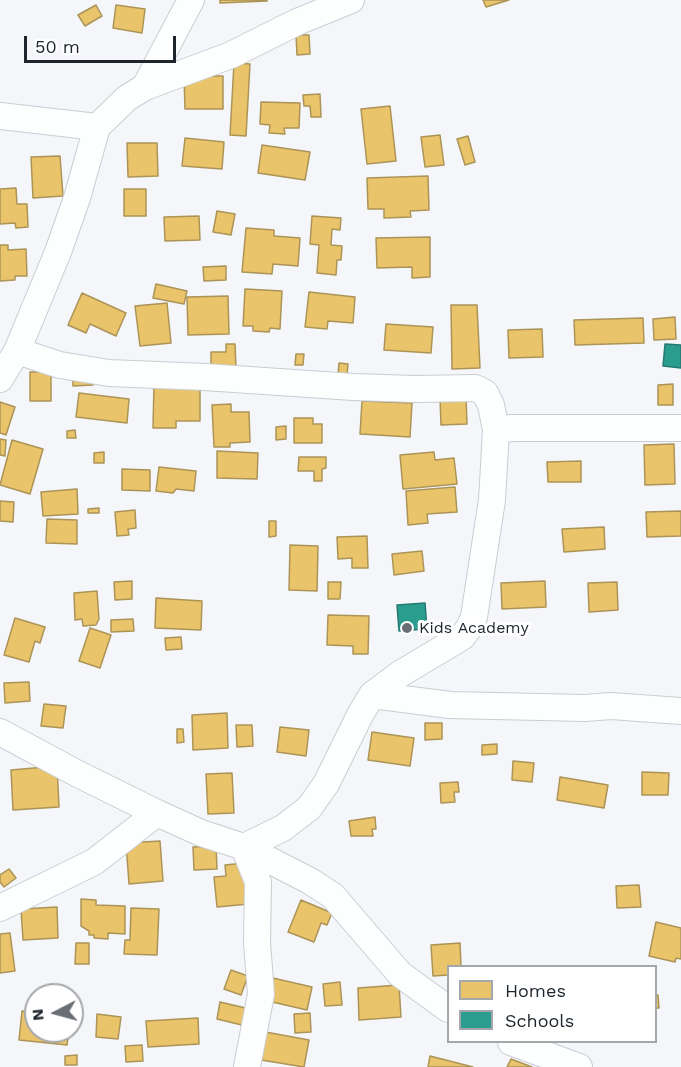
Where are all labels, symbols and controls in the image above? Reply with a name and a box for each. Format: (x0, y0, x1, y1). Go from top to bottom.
scale bar (27, 24, 178, 62)
text: 50 m (35, 36, 80, 57)
place label: Kids Academy (419, 618, 529, 638)
marker: Kids Academy (400, 621, 414, 635)
legend (447, 965, 657, 1043)
text: Homes (505, 980, 566, 1001)
north arrow (24, 983, 84, 1043)
text: N (28, 1008, 48, 1022)
text: Schools (505, 1010, 574, 1031)

